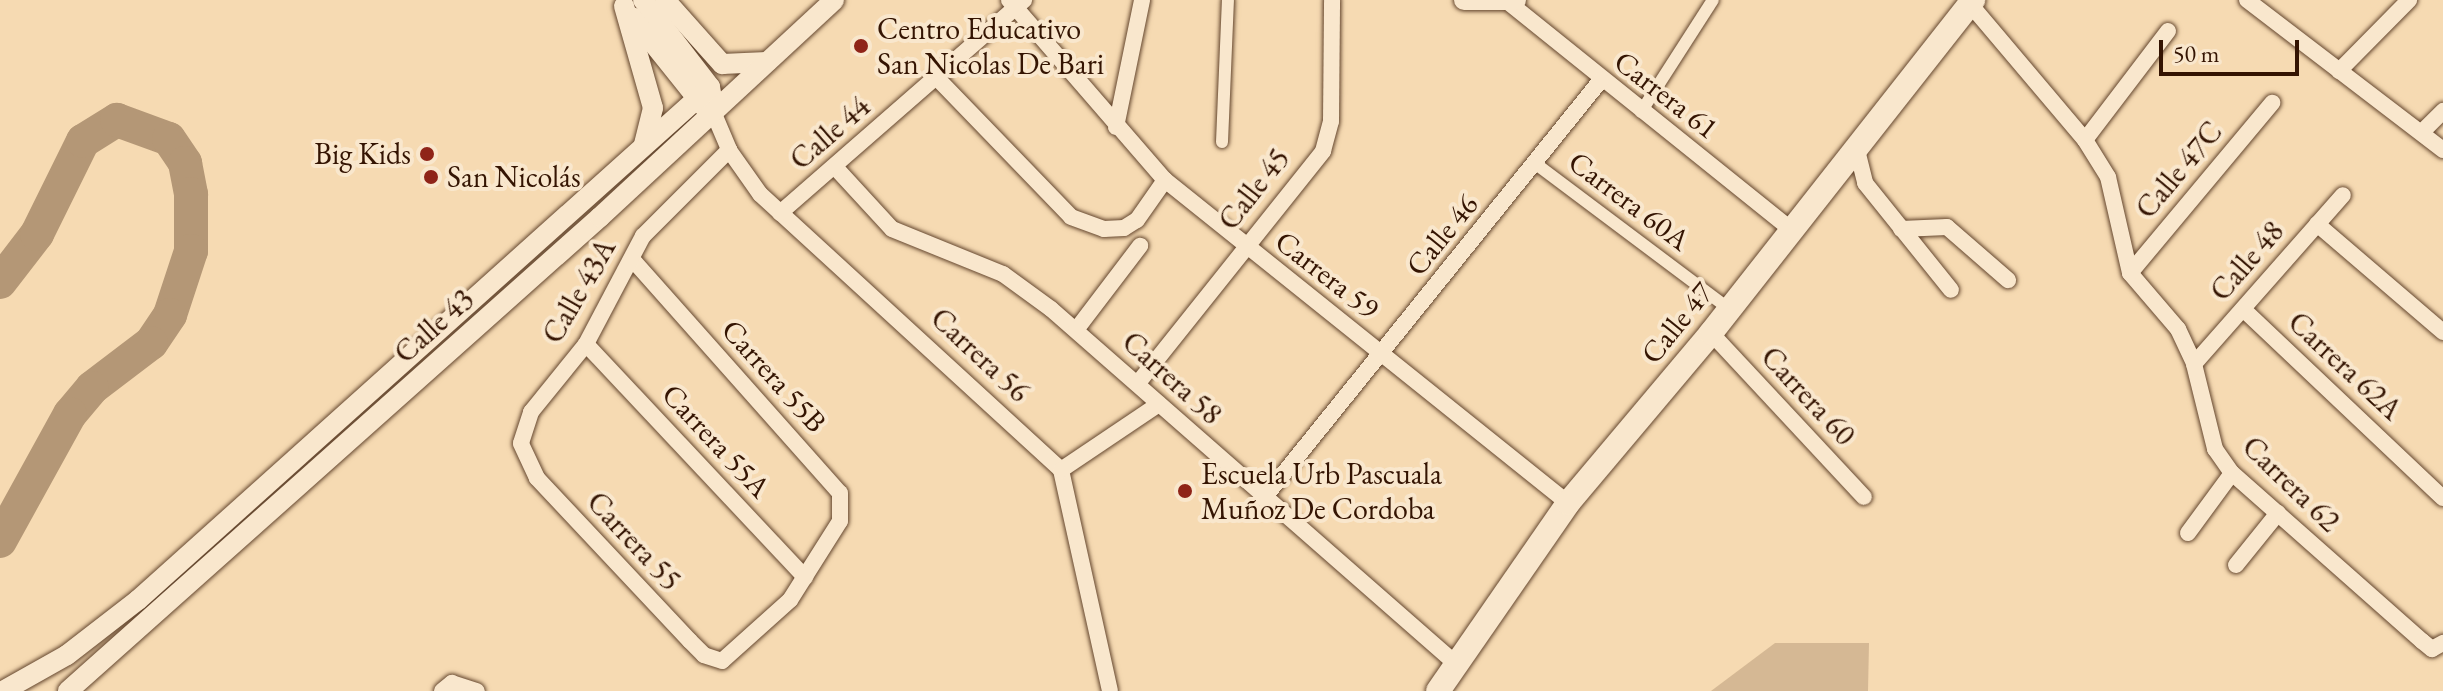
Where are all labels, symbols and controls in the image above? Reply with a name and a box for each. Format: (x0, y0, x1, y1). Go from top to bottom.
place label: Centro Educativo San Nicolas De Bari (877, 11, 1104, 82)
scale bar (2163, 24, 2303, 74)
marker: Centro Educativo San Nicolas De Bari (852, 37, 870, 55)
text: 50 m (2173, 38, 2220, 69)
street label: Carrera 61 (1607, 43, 1725, 147)
street label: Calle 44 (783, 89, 877, 177)
street label: Calle 47C (2128, 114, 2230, 226)
place label: Big Kids (314, 136, 411, 172)
street label: Calle 45 (1211, 141, 1297, 237)
street label: Carrera 60A (1561, 144, 1697, 258)
marker: Big Kids (418, 145, 436, 163)
place label: San Nicolás (447, 159, 581, 195)
marker: San Nicolás (422, 168, 440, 186)
street label: Calle 46 (1398, 187, 1486, 283)
street label: Calle 48 (2203, 214, 2291, 308)
street label: Carrera 59 (1268, 223, 1386, 327)
street label: Calle 43A (535, 232, 623, 350)
street label: Calle 47 (1633, 275, 1721, 371)
street label: Calle 43 (387, 281, 481, 371)
street label: Carrera 56 (923, 300, 1037, 410)
street label: Carrera 62A (2281, 304, 2409, 428)
street label: Carrera 55B (714, 312, 834, 440)
street label: Carrera 58 (1115, 324, 1229, 432)
street label: Carrera 60 (1753, 339, 1863, 453)
street label: Carrera 55A (654, 377, 778, 505)
street label: Carrera 62 (2235, 429, 2347, 539)
place label: Escuela Urb Pascuala Muñoz De Cordoba (1201, 456, 1442, 526)
marker: Escuela Urb Pascuala Muñoz De Cordoba (1176, 482, 1194, 500)
street label: Carrera 55 (579, 484, 689, 598)

